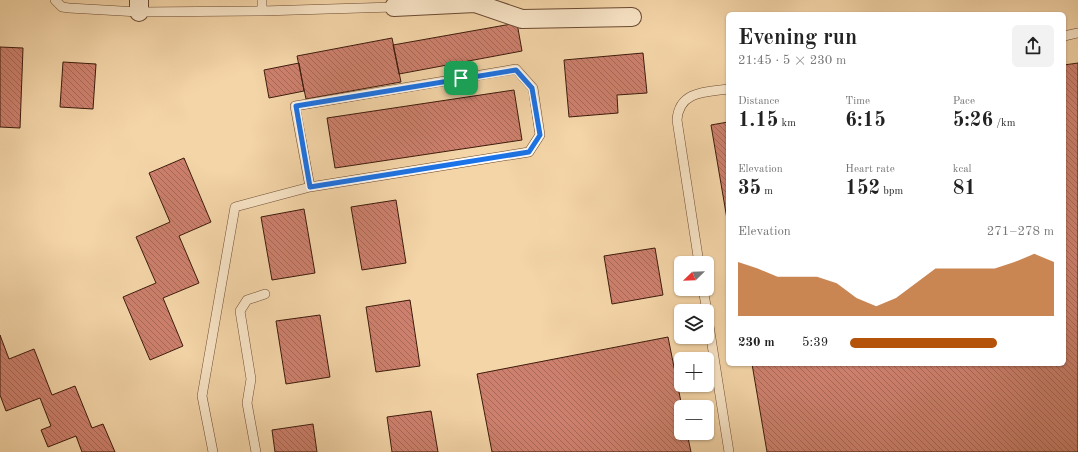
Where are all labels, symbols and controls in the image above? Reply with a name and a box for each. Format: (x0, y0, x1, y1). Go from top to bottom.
button: share (1012, 25, 1054, 67)
text: Evening run (738, 27, 857, 49)
text: 21:45 · 5 × 230 m (738, 54, 846, 67)
pin (444, 61, 478, 95)
icon: arrive (450, 67, 472, 89)
text: Distance (738, 96, 779, 107)
text: Time (845, 96, 870, 107)
text: Pace (953, 96, 975, 107)
text: 1.15 (738, 111, 778, 131)
text: 6:15 (845, 111, 886, 131)
text: 5:26 (953, 111, 993, 131)
text: km (778, 118, 796, 129)
text: /km (993, 118, 1016, 129)
text: Elevation (738, 164, 783, 175)
text: Heart rate (845, 164, 895, 175)
text: kcal (953, 164, 972, 175)
text: 35 (738, 179, 761, 199)
text: 152 (845, 179, 880, 199)
text: 81 (953, 179, 976, 199)
text: m (761, 186, 773, 197)
text: bpm (880, 186, 903, 197)
text: Elevation (738, 225, 791, 238)
text: 271–278 m (987, 225, 1054, 238)
north arrow (674, 256, 714, 296)
map controls (674, 256, 714, 440)
button: layers (674, 304, 714, 344)
text: 230 m (738, 336, 775, 349)
text: 5:39 (802, 336, 828, 349)
button: + (674, 352, 714, 392)
button: − (674, 400, 714, 440)

